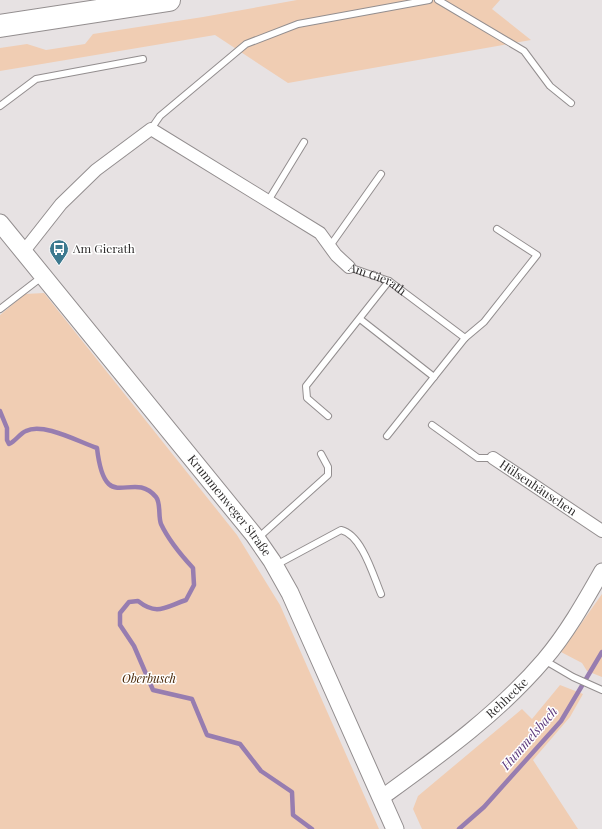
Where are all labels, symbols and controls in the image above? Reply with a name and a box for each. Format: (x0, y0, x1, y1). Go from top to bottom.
bus stop icon: Am Gierath (48, 238, 70, 266)
place label: Am Gierath (72, 240, 135, 256)
street label: Am Gierath (346, 258, 410, 298)
street label: Krummenweger Straße (185, 451, 275, 559)
street label: Hülsenhäuschen (497, 456, 580, 519)
park label: Oberbusch (122, 670, 176, 686)
street label: Rehhecke (482, 674, 531, 721)
water label: Hummelsbach (496, 703, 561, 774)

